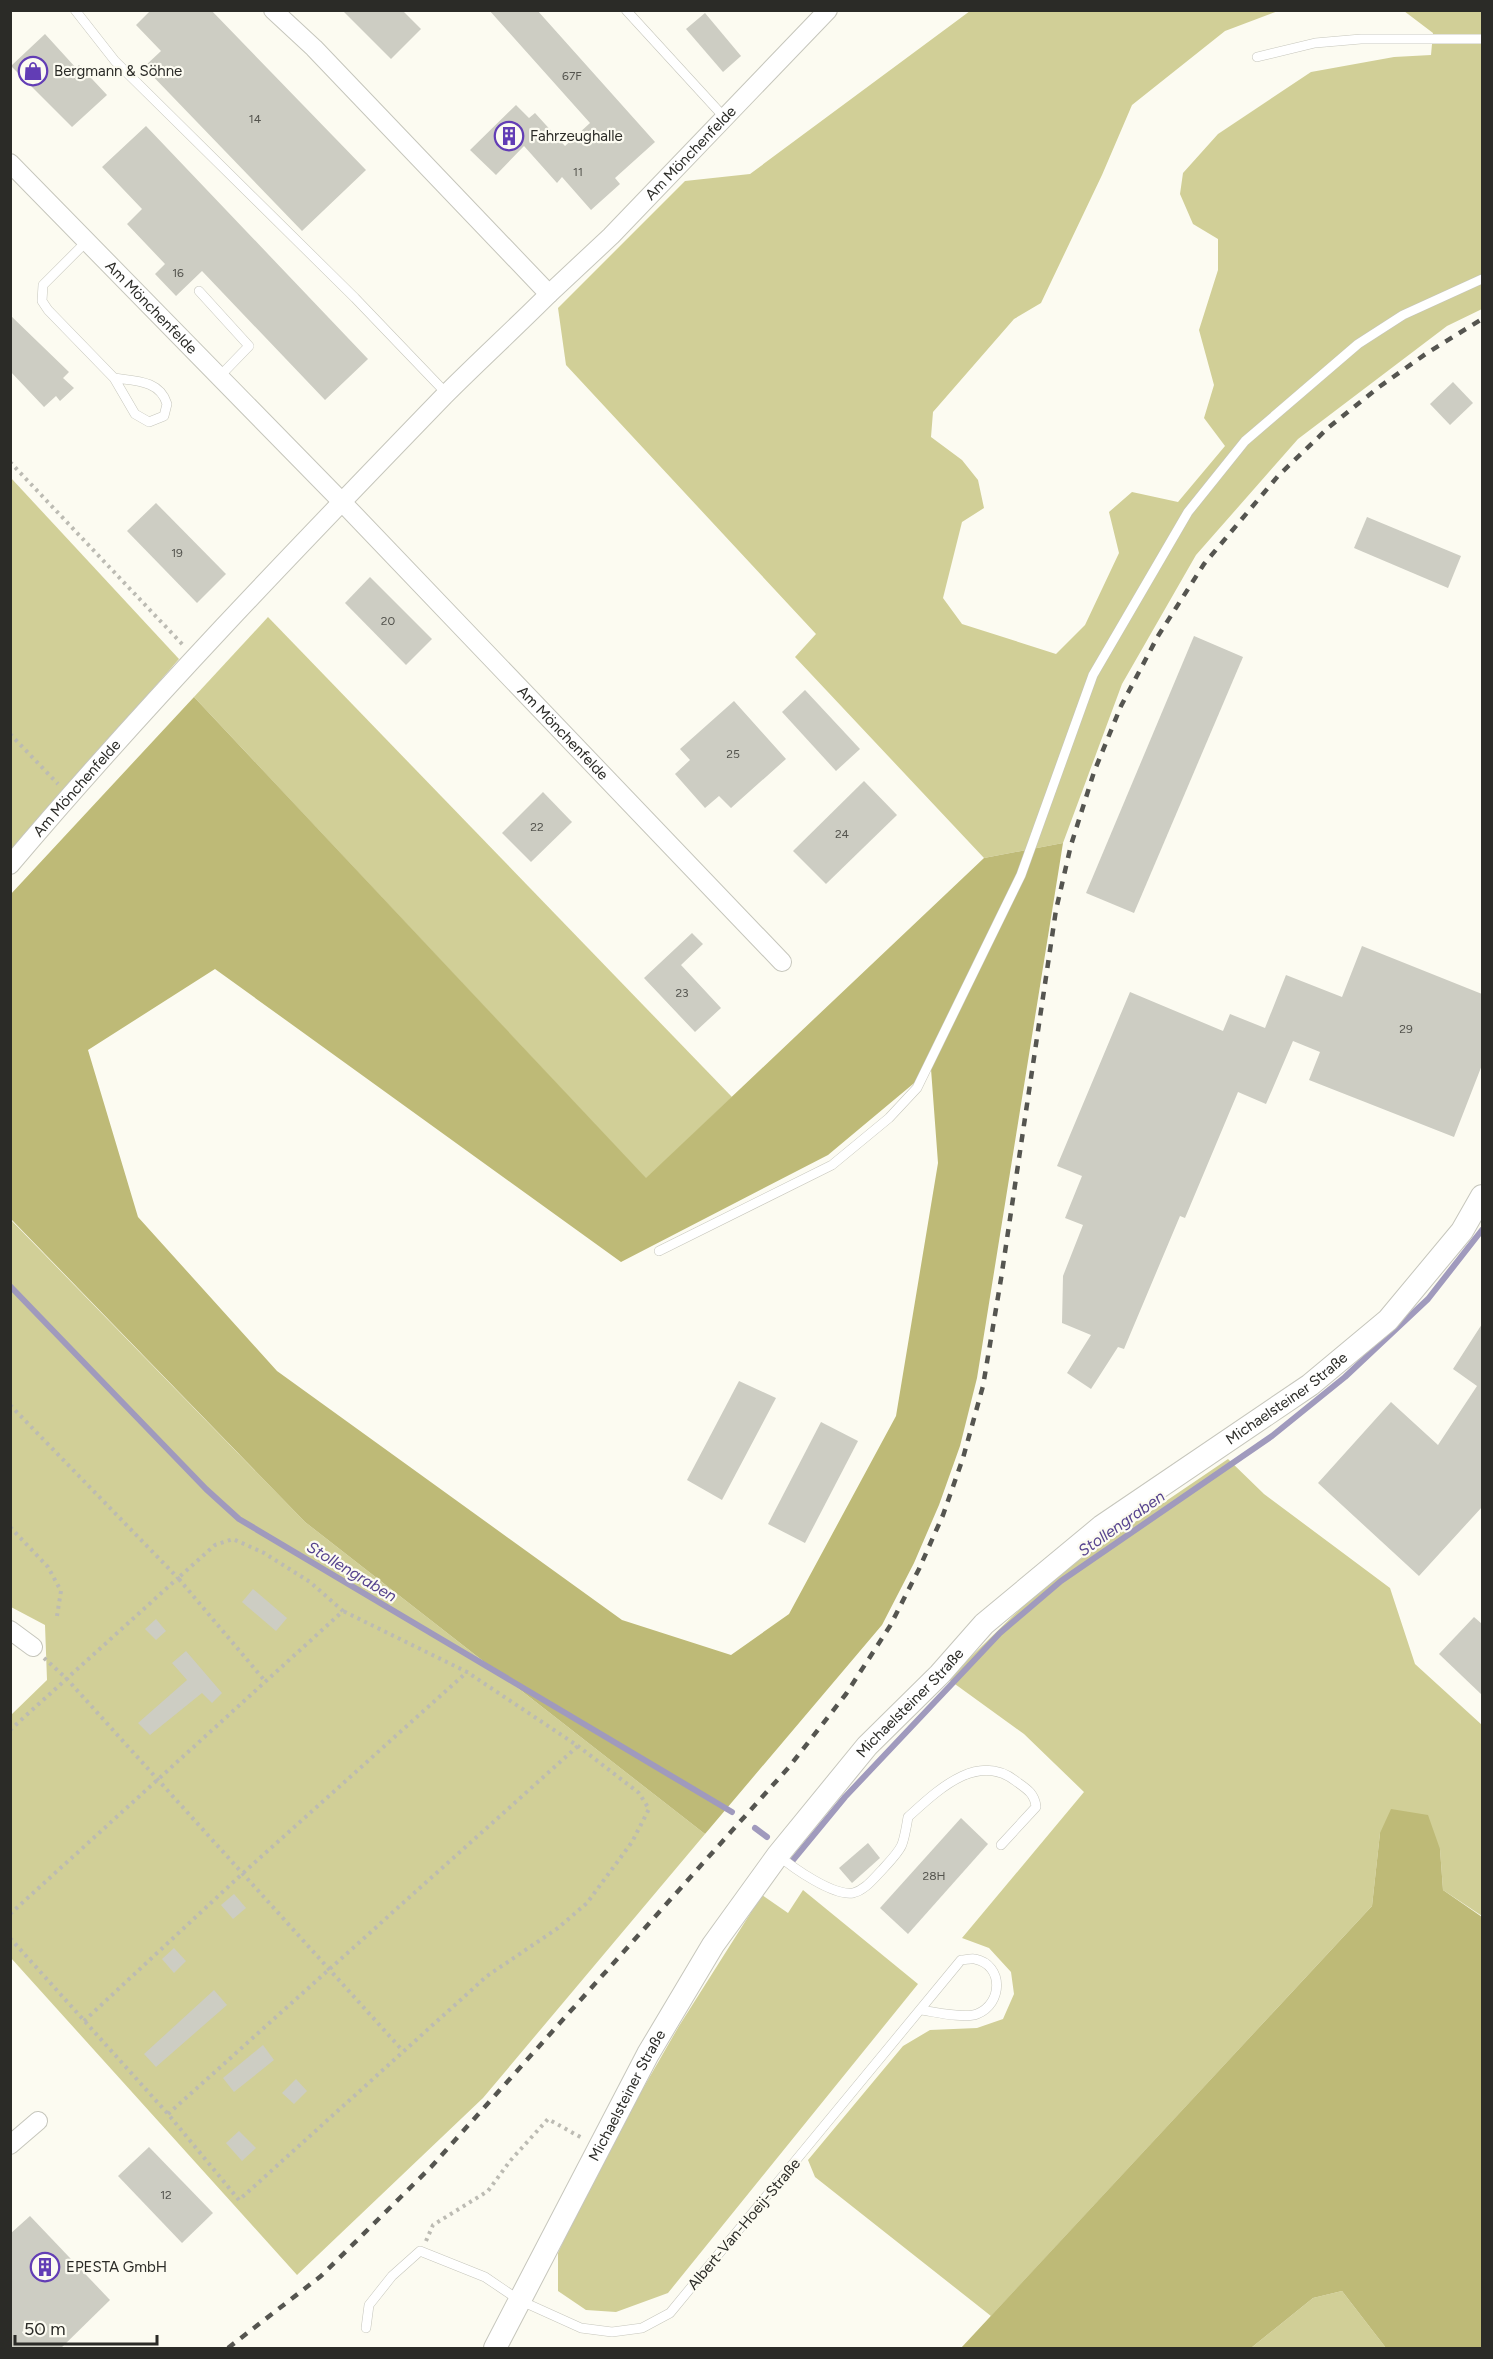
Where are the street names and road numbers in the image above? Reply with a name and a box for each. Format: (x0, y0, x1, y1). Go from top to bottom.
street label: Am Mönchenfelde (641, 102, 740, 204)
street label: Am Mönchenfelde (102, 257, 201, 358)
street label: Am Mönchenfelde (514, 682, 612, 784)
street label: Am Mönchenfelde (29, 736, 124, 840)
street label: Michaelsteiner Straße (1222, 1349, 1351, 1448)
street label: Michaelsteiner Straße (852, 1645, 967, 1761)
street label: Michaelsteiner Straße (585, 2027, 669, 2164)
street label: Albert-Van-Hoeij-Straße (684, 2155, 804, 2293)

